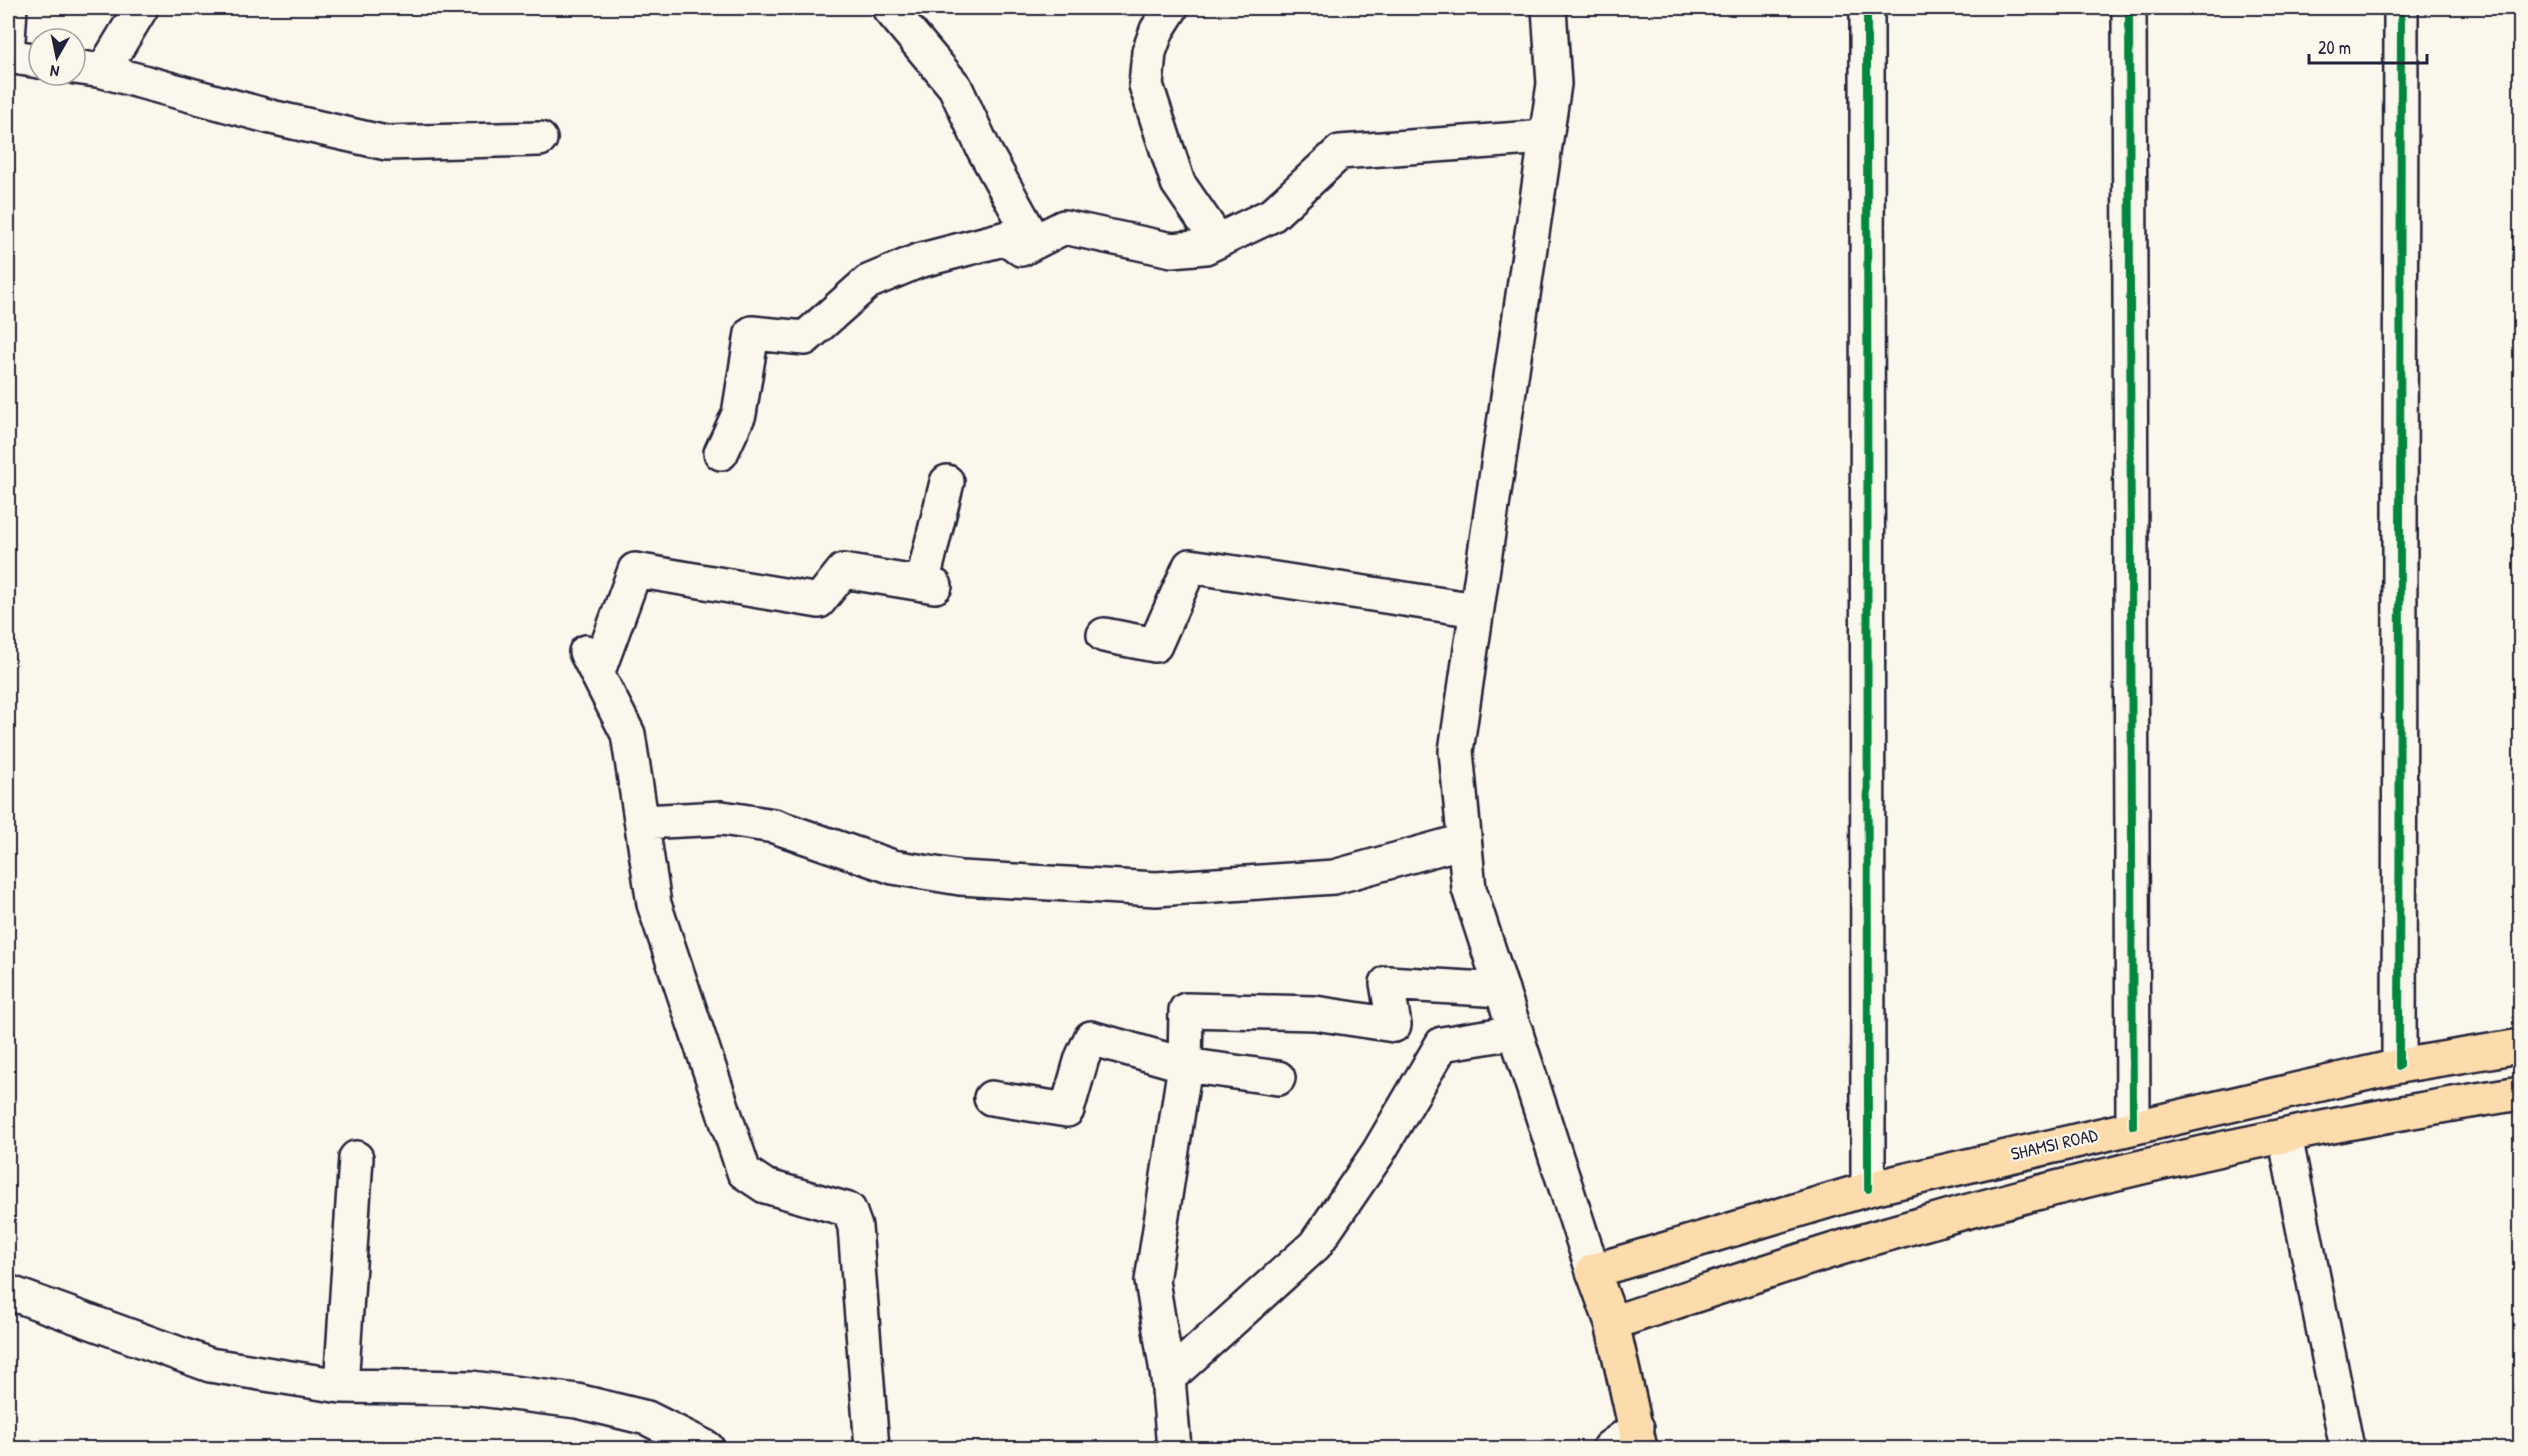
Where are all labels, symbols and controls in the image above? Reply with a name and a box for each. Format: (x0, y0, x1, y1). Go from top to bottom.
north arrow (27, 27, 87, 87)
scale bar (2309, 27, 2428, 65)
text: 20 m (2318, 35, 2351, 60)
text: N (48, 60, 61, 83)
street label: SHAMSI ROAD (2008, 1122, 2100, 1166)

